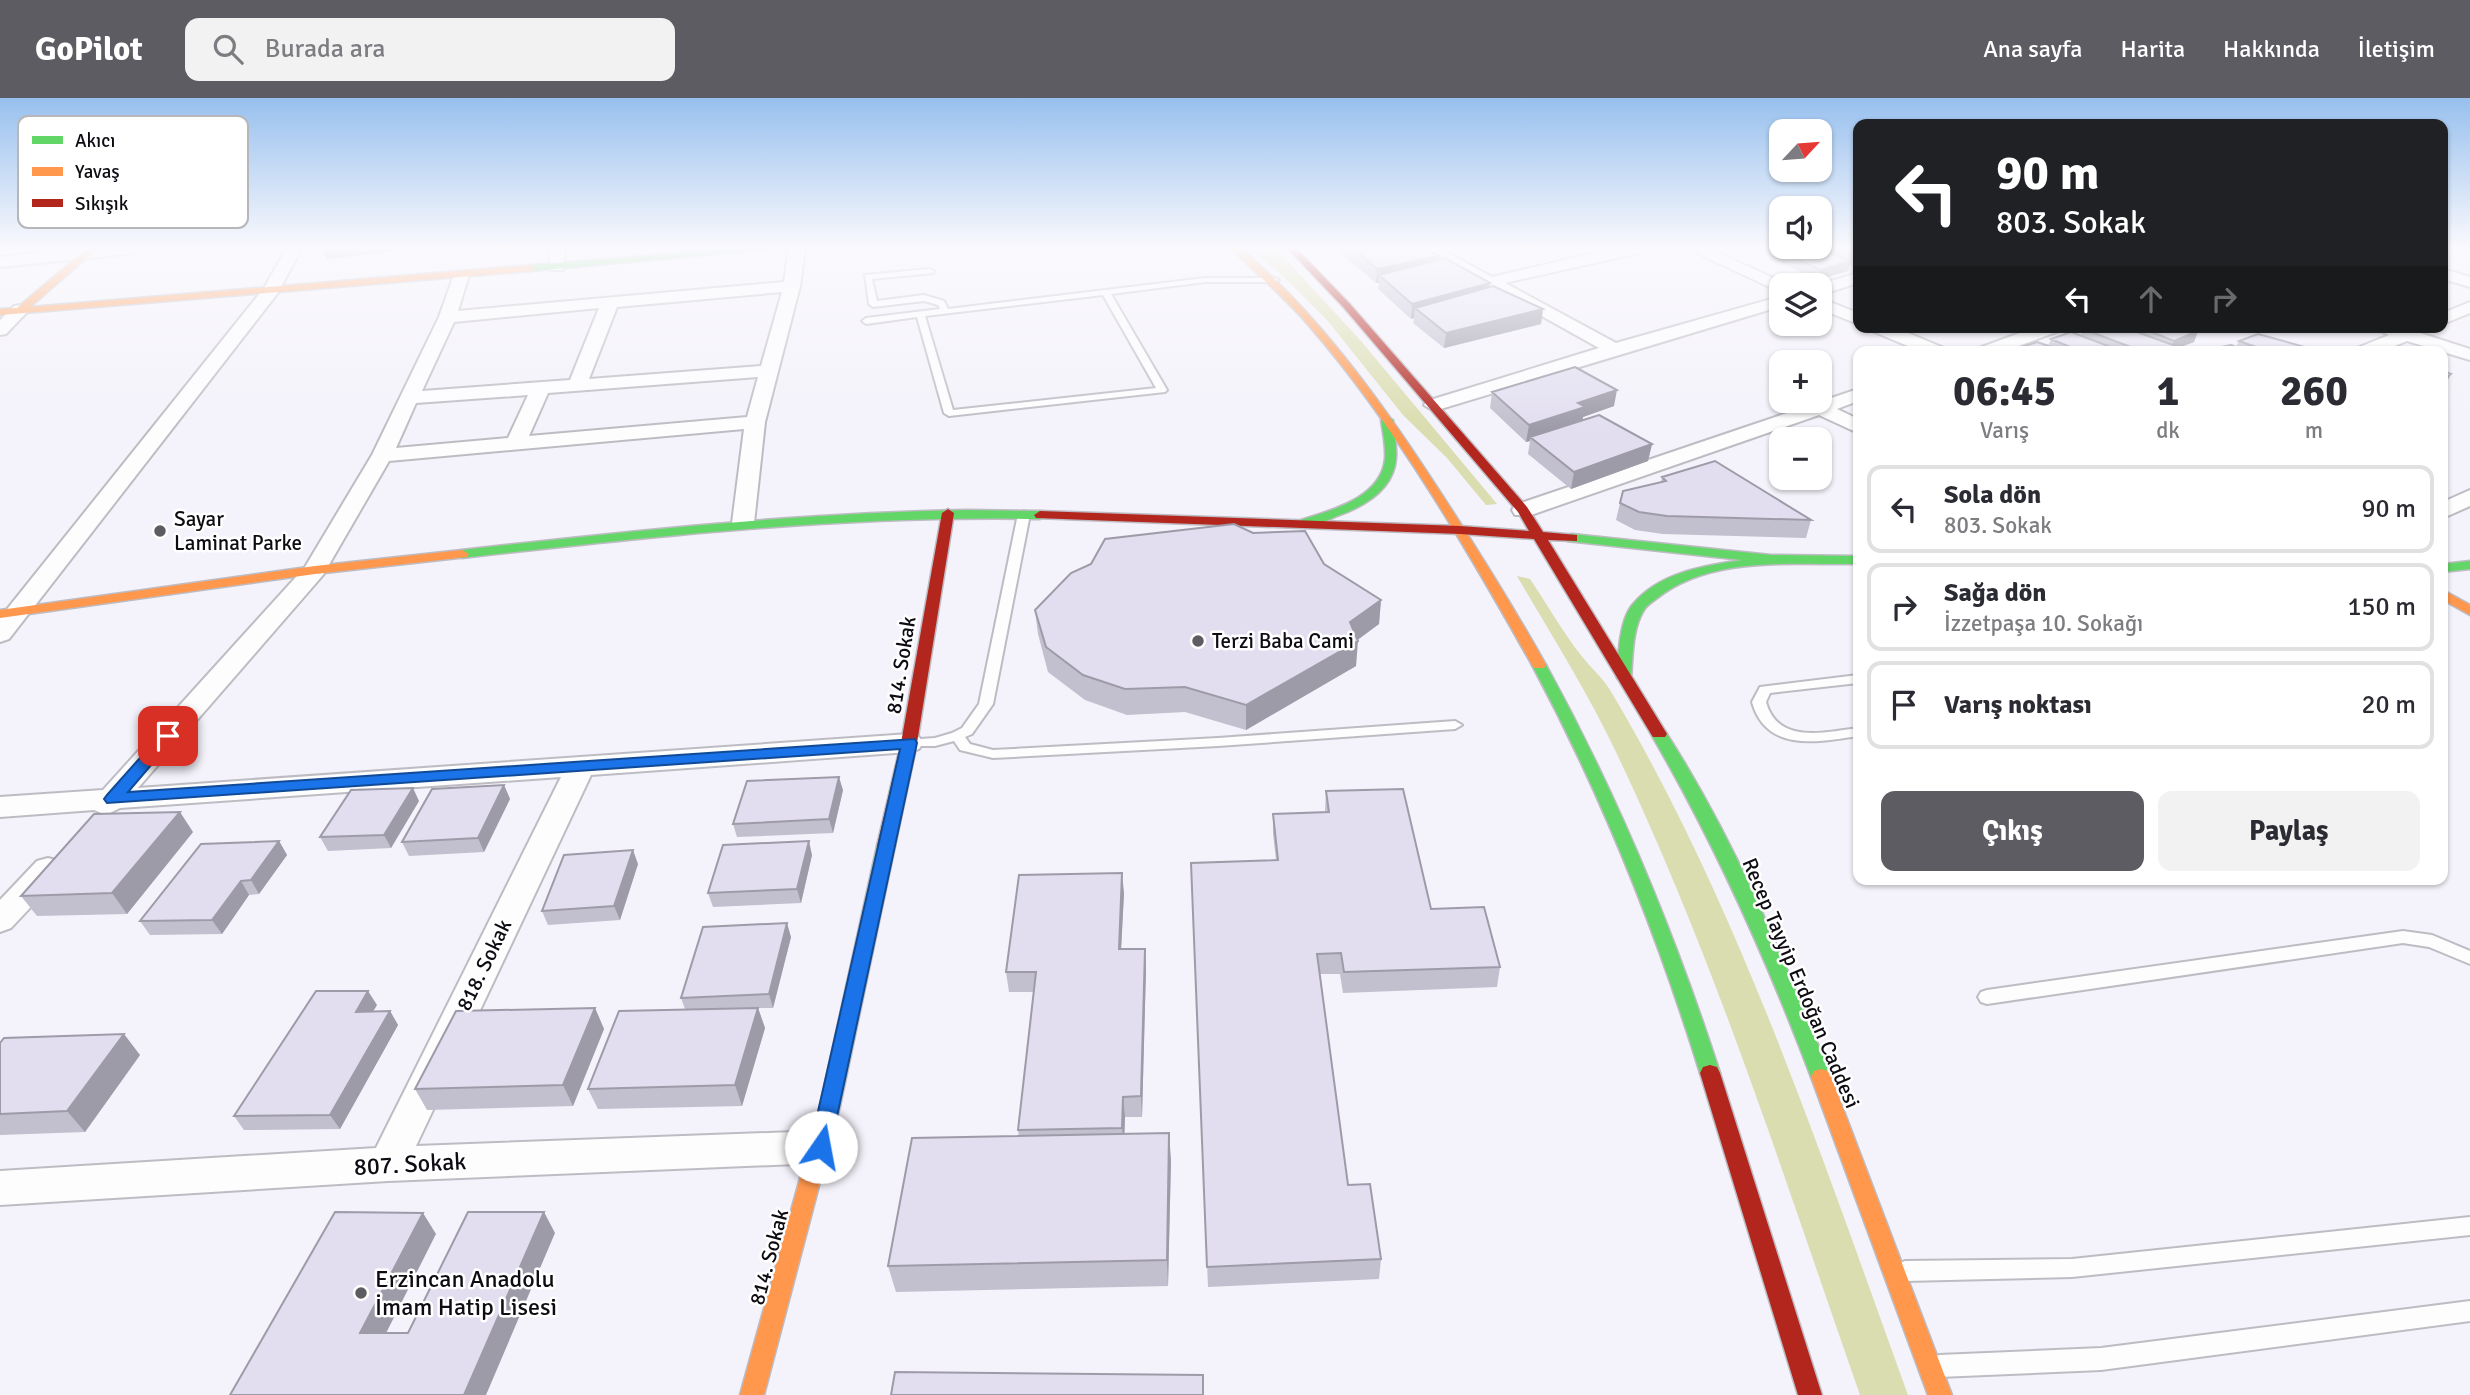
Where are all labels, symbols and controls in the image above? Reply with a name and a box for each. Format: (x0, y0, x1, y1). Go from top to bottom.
search box (185, 18, 675, 81)
text: GoPilot (35, 29, 143, 70)
icon: search (209, 30, 247, 68)
text: Burada ara (265, 33, 386, 65)
text: Ana sayfa (1983, 34, 2083, 64)
text: Harita (2121, 34, 2185, 64)
text: Hakkında (2223, 34, 2320, 64)
text: İletişim (2358, 34, 2435, 64)
legend (18, 116, 248, 228)
north arrow (1769, 119, 1832, 182)
map controls (1769, 119, 1832, 490)
text: Akıcı (75, 129, 115, 153)
text: 90 m (1996, 143, 2099, 203)
icon: left (1881, 147, 1972, 238)
text: Yavaş (75, 160, 120, 184)
text: Sıkışık (75, 192, 129, 216)
button: sound (1769, 196, 1832, 259)
text: 803. Sokak (1996, 203, 2146, 242)
button: layers (1769, 273, 1832, 336)
icon: left (2059, 280, 2097, 318)
icon: ahead (2132, 280, 2170, 318)
icon: right (2205, 280, 2243, 318)
button: + (1769, 350, 1832, 413)
text: 06:45 (1953, 366, 2056, 417)
text: 1 (2157, 366, 2179, 417)
text: 260 (2280, 366, 2348, 417)
text: Varış (1980, 416, 2029, 445)
text: dk (2156, 416, 2180, 445)
text: m (2305, 416, 2323, 445)
button: − (1769, 427, 1832, 490)
text: Sola dön (1944, 479, 2041, 511)
icon: left (1885, 490, 1923, 528)
text: 90 m (2361, 493, 2416, 525)
place label: Sayar Laminat Parke (174, 506, 302, 556)
text: 803. Sokak (1944, 511, 2052, 540)
marker: Sayar Laminat Parke (152, 523, 168, 539)
text: Sağa dön (1944, 577, 2047, 609)
icon: right (1885, 588, 1923, 626)
text: 150 m (2347, 591, 2416, 623)
text: İzzetpaşa 10. Sokağı (1944, 609, 2143, 638)
street label: 814. Sokak (880, 614, 922, 716)
place label: Terzi Baba Cami (1212, 628, 1354, 654)
marker: Terzi Baba Cami (1190, 633, 1206, 649)
icon: arrive (1885, 686, 1923, 724)
text: Varış noktası (1944, 689, 2092, 721)
text: 20 m (2361, 689, 2416, 721)
pin (138, 706, 198, 766)
icon: arrive (149, 717, 187, 755)
button: Çıkış (1881, 791, 2144, 871)
button: Paylaş (2158, 791, 2420, 871)
street label: Recep Tayyip Erdoğan Caddesi (1736, 854, 1866, 1112)
street label: 818. Sokak (451, 915, 517, 1015)
position arrow (784, 1110, 858, 1184)
street label: 807. Sokak (353, 1146, 467, 1182)
street label: 814. Sokak (744, 1206, 794, 1308)
place label: Erzincan Anadolu İmam Hatip Lisesi (375, 1264, 557, 1322)
marker: Erzincan Anadolu İmam Hatip Lisesi (353, 1285, 369, 1301)

